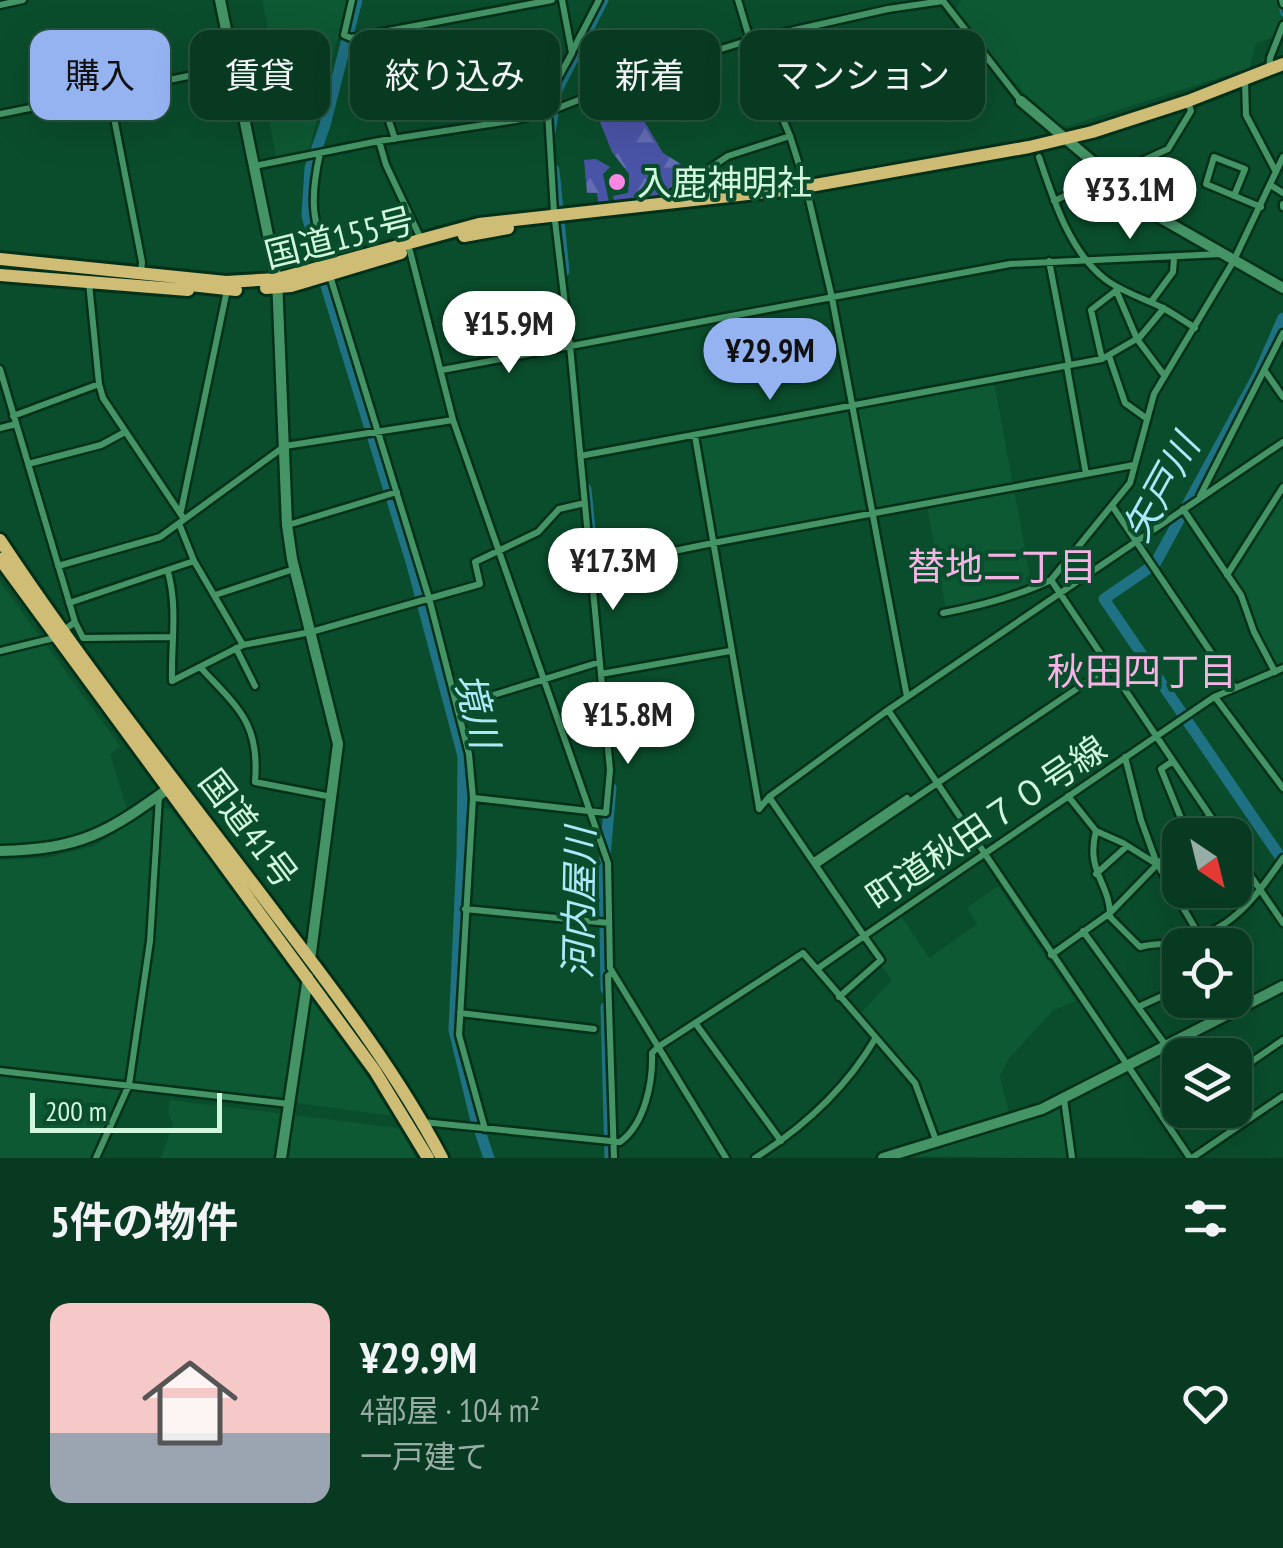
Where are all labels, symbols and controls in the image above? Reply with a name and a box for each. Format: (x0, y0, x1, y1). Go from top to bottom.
chip: 購入 (30, 30, 170, 120)
chip: 賃貸 (190, 30, 330, 120)
chip: 絞り込み (350, 30, 560, 120)
chip: 新着 (580, 30, 720, 120)
chip: マンション (740, 30, 985, 120)
pin: ¥33.1M (1049, 157, 1211, 242)
place label: 入鹿神明社 (637, 159, 812, 205)
text: ¥33.1M (1085, 168, 1175, 210)
marker: 入鹿神明社 (606, 171, 628, 193)
street label: 国道155号 (260, 196, 418, 278)
pin: ¥15.9M (428, 291, 590, 376)
text: ¥15.9M (464, 302, 554, 344)
pin: ¥29.9M (689, 318, 851, 403)
text: ¥29.9M (725, 329, 815, 371)
water label: 矢戸川 (1111, 422, 1211, 549)
pin: ¥17.3M (532, 528, 694, 613)
text: ¥17.3M (570, 539, 656, 581)
district label: 替地二丁目 (907, 541, 1097, 590)
district label: 秋田四丁目 (1047, 646, 1237, 695)
water label: 境川 (445, 667, 512, 757)
pin: ¥15.8M (547, 682, 709, 767)
text: ¥15.8M (583, 693, 673, 735)
street label: 町道秋田７０号線 (857, 725, 1115, 919)
street label: 国道41号 (190, 760, 308, 896)
north arrow (1162, 818, 1252, 908)
map controls (1162, 818, 1252, 1128)
water label: 河内屋川 (552, 823, 604, 979)
button: locate (1162, 928, 1252, 1018)
button: layers (1162, 1038, 1252, 1128)
scale bar (30, 1088, 222, 1132)
text: 200 m (45, 1092, 107, 1129)
icon: filters (1178, 1191, 1233, 1246)
text: 5件の物件 (50, 1194, 238, 1249)
text: ¥29.9M (360, 1330, 477, 1385)
icon: home (130, 1343, 250, 1463)
icon: heart (1178, 1376, 1233, 1431)
text: 4部屋 · 104 m² (360, 1389, 540, 1431)
text: 一戸建て (360, 1435, 488, 1477)

